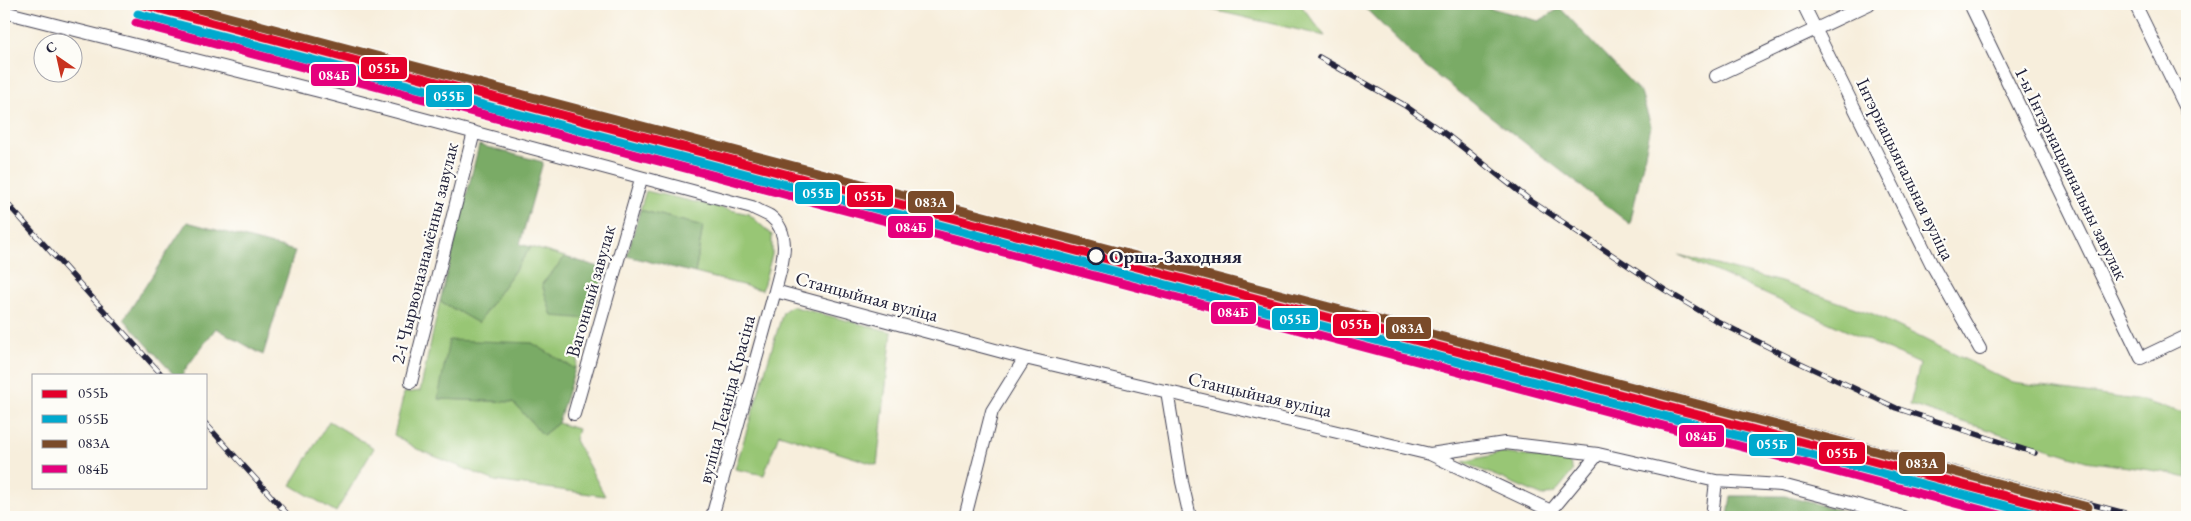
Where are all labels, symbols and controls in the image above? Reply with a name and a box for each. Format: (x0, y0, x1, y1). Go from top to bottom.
north arrow (32, 32, 82, 82)
text: С (42, 37, 60, 57)
line badge: 055Ь (360, 56, 408, 80)
text: 055Ь (369, 59, 400, 77)
street label: 1-ы Інтэрнацыянальны завулак (2009, 62, 2134, 284)
line badge: 084Б (310, 63, 357, 87)
text: 084Б (318, 66, 350, 84)
street label: Інтэрнацыянальная вуліца (1851, 74, 1961, 265)
line badge: 055Б (425, 84, 473, 108)
text: 055Б (433, 87, 465, 105)
street label: 2-і Чырвоназнамённы завулак (385, 140, 464, 366)
line badge: 055Б (794, 181, 841, 205)
text: 055Б (802, 184, 834, 202)
line badge: 055Ь (846, 184, 894, 208)
text: 055Ь (855, 187, 886, 205)
line badge: 083А (907, 190, 955, 214)
text: 083А (915, 193, 948, 211)
line badge: 084Б (887, 215, 934, 239)
text: 084Б (895, 218, 927, 236)
street label: Вагонный завулак (560, 222, 621, 360)
place label: Орша-Заходняя (1109, 244, 1242, 269)
marker: Орша-Заходняя (1087, 247, 1105, 265)
street label: Станцыйная вуліца (793, 265, 941, 328)
line badge: 084Б (1210, 301, 1257, 325)
text: 084Б (1217, 303, 1249, 321)
line badge: 055Б (1271, 307, 1319, 331)
text: 055Б (1279, 310, 1311, 328)
street label: вуліца Леаніда Красіна (692, 312, 761, 486)
line badge: 055Ь (1332, 313, 1380, 337)
text: 055Ь (1341, 315, 1372, 333)
line badge: 083А (1385, 316, 1432, 340)
text: 083А (1392, 319, 1425, 337)
street label: Станцыйная вуліца (1186, 366, 1335, 423)
legend (32, 374, 208, 488)
text: 055Ь (78, 383, 108, 402)
text: 055Б (78, 409, 109, 428)
line badge: 084Б (1678, 424, 1725, 448)
text: 084Б (1685, 427, 1717, 445)
text: 083А (78, 433, 111, 452)
line badge: 055Б (1748, 433, 1796, 457)
text: 055Б (1756, 435, 1788, 453)
line badge: 055Ь (1818, 441, 1866, 465)
text: 055Ь (1827, 444, 1858, 462)
line badge: 083А (1898, 451, 1946, 475)
text: 083А (1906, 454, 1939, 472)
text: 084Б (78, 459, 109, 478)

